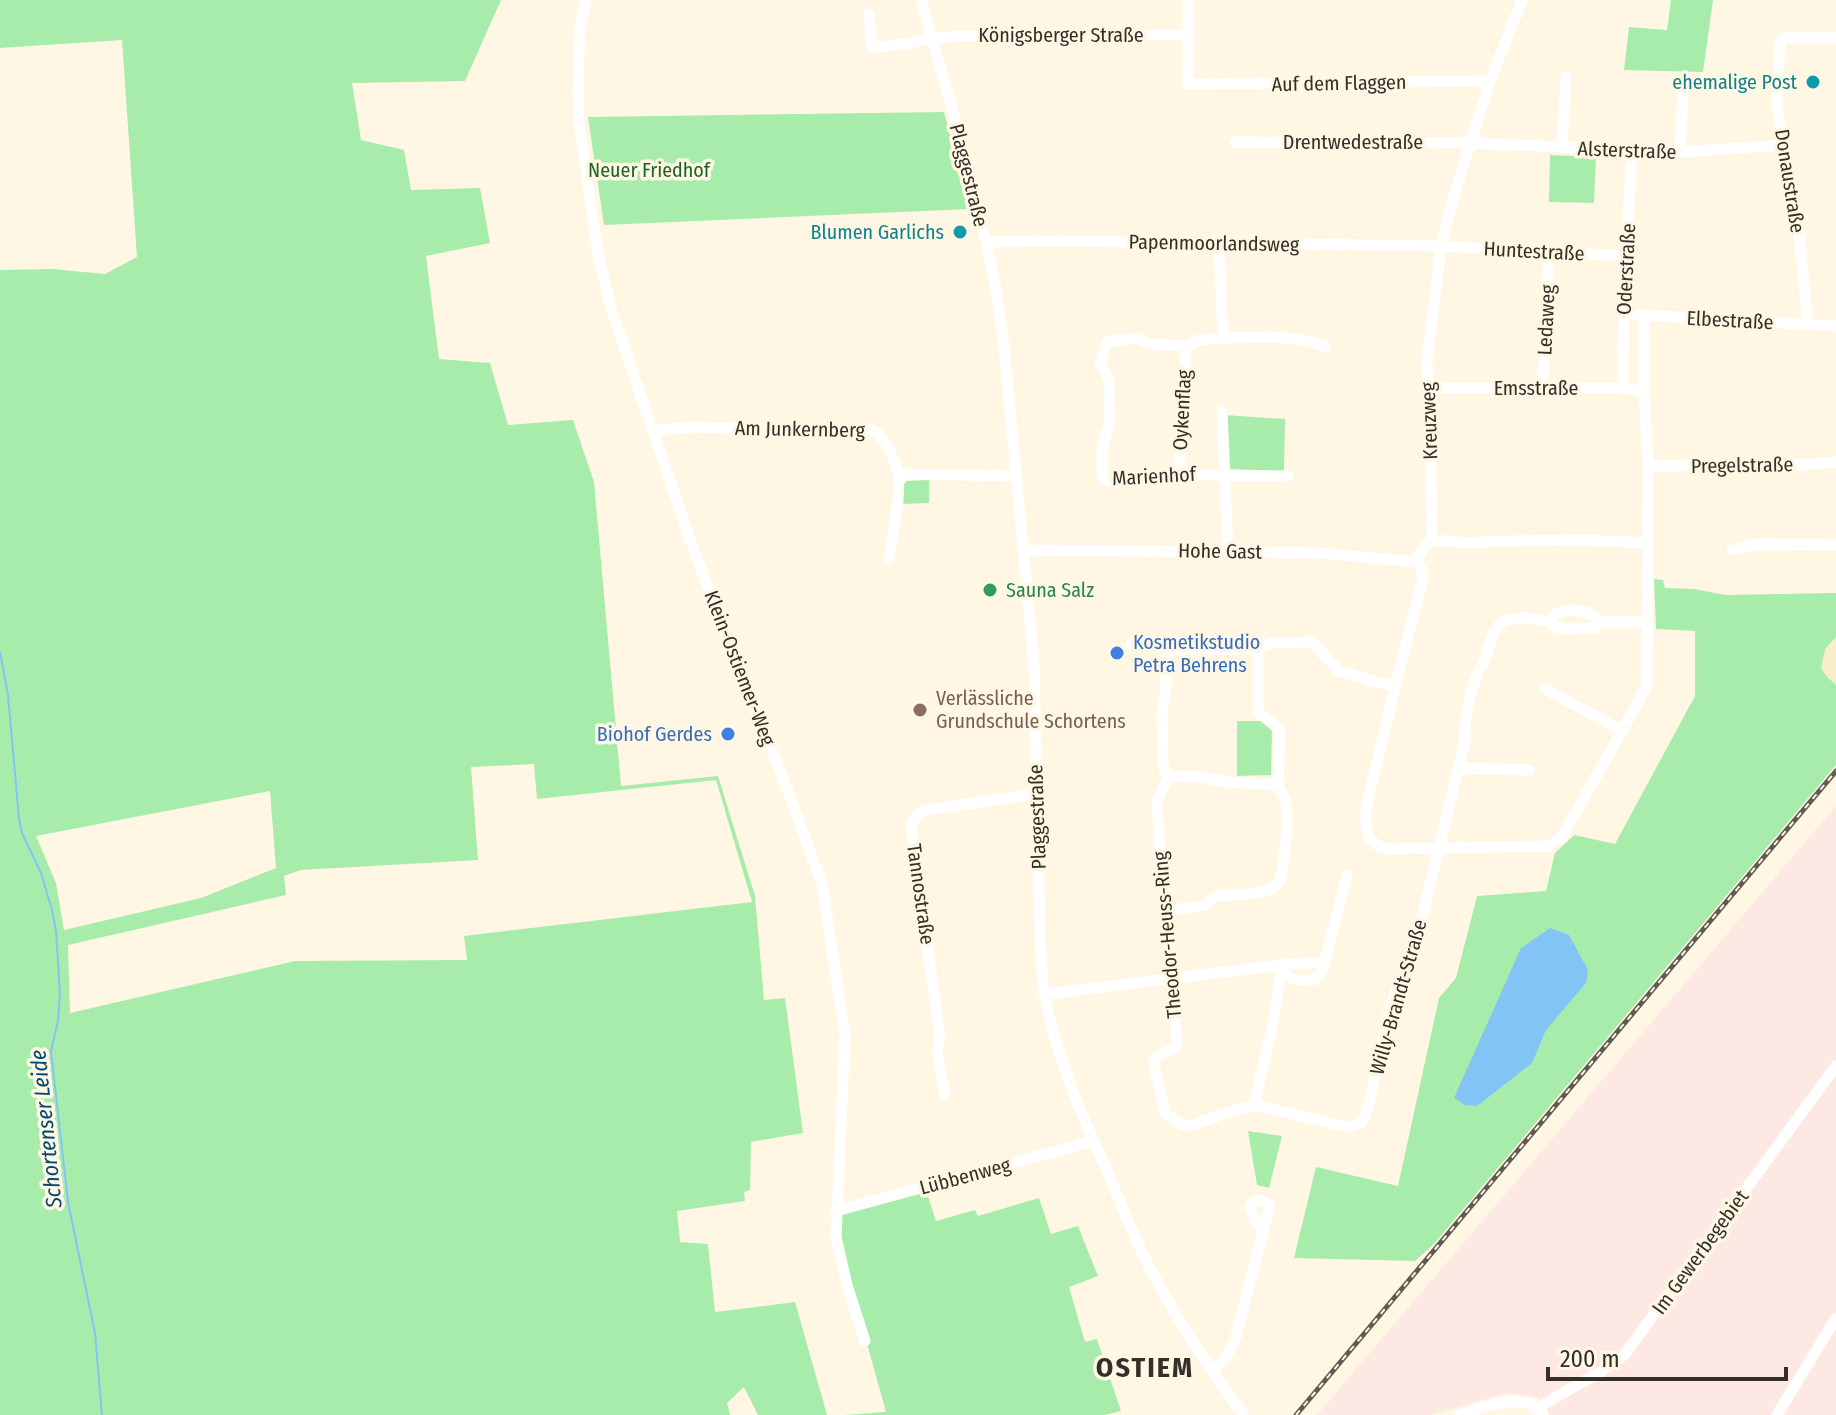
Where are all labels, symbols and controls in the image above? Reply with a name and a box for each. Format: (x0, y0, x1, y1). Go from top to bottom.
street label: Königsberger Straße (978, 23, 1144, 47)
street label: Auf dem Flaggen (1271, 70, 1407, 96)
place label: ehemalige Post (1672, 70, 1797, 94)
marker: ehemalige Post (1804, 73, 1822, 91)
street label: Plaggestraße (945, 121, 993, 229)
street label: Donaustraße (1770, 127, 1810, 235)
street label: Drentwedestraße (1283, 130, 1423, 154)
street label: Alsterstraße (1577, 136, 1677, 164)
park label: Neuer Friedhof (588, 158, 712, 182)
place label: Blumen Garlichs (811, 220, 944, 244)
marker: Blumen Garlichs (951, 223, 969, 241)
street label: Oderstraße (1612, 223, 1640, 315)
street label: Papenmoorlandsweg (1128, 230, 1300, 256)
street label: Huntestraße (1483, 236, 1585, 266)
street label: Ledaweg (1532, 283, 1560, 356)
street label: Elbestraße (1686, 306, 1774, 334)
street label: Oykenflag (1168, 368, 1196, 451)
street label: Emsstraße (1494, 376, 1578, 400)
street label: Kreuzweg (1416, 381, 1442, 460)
street label: Am Junkernberg (735, 416, 866, 442)
street label: Pregelstraße (1691, 452, 1793, 478)
street label: Marienhof (1112, 462, 1198, 490)
street label: Hohe Gast (1178, 538, 1263, 564)
place label: Sauna Salz (1006, 578, 1094, 602)
marker: Sauna Salz (981, 581, 999, 599)
street label: Klein-Ostiemer-Weg (699, 587, 781, 749)
place label: Kosmetikstudio Petra Behrens (1133, 630, 1260, 677)
marker: Kosmetikstudio Petra Behrens (1108, 644, 1126, 662)
place label: Verlässliche Grundschule Schortens (936, 686, 1126, 733)
marker: Verlässliche Grundschule Schortens (911, 701, 929, 719)
place label: Biohof Gerdes (597, 722, 712, 746)
marker: Biohof Gerdes (719, 725, 737, 743)
street label: Plaggestraße (1023, 764, 1051, 870)
street label: Tannostraße (902, 842, 940, 946)
street label: Theodor-Heuss-Ring (1148, 850, 1186, 1020)
street label: Willy-Brandt-Straße (1364, 917, 1432, 1077)
water label: Schortenser Leide (24, 1048, 68, 1211)
street label: Lübbenweg (917, 1152, 1014, 1200)
street label: Im Gewerbegebiet (1647, 1185, 1754, 1319)
scale bar (1548, 1331, 1786, 1381)
text: 200 m (1560, 1345, 1620, 1373)
district label: OSTIEM (1096, 1351, 1194, 1384)

